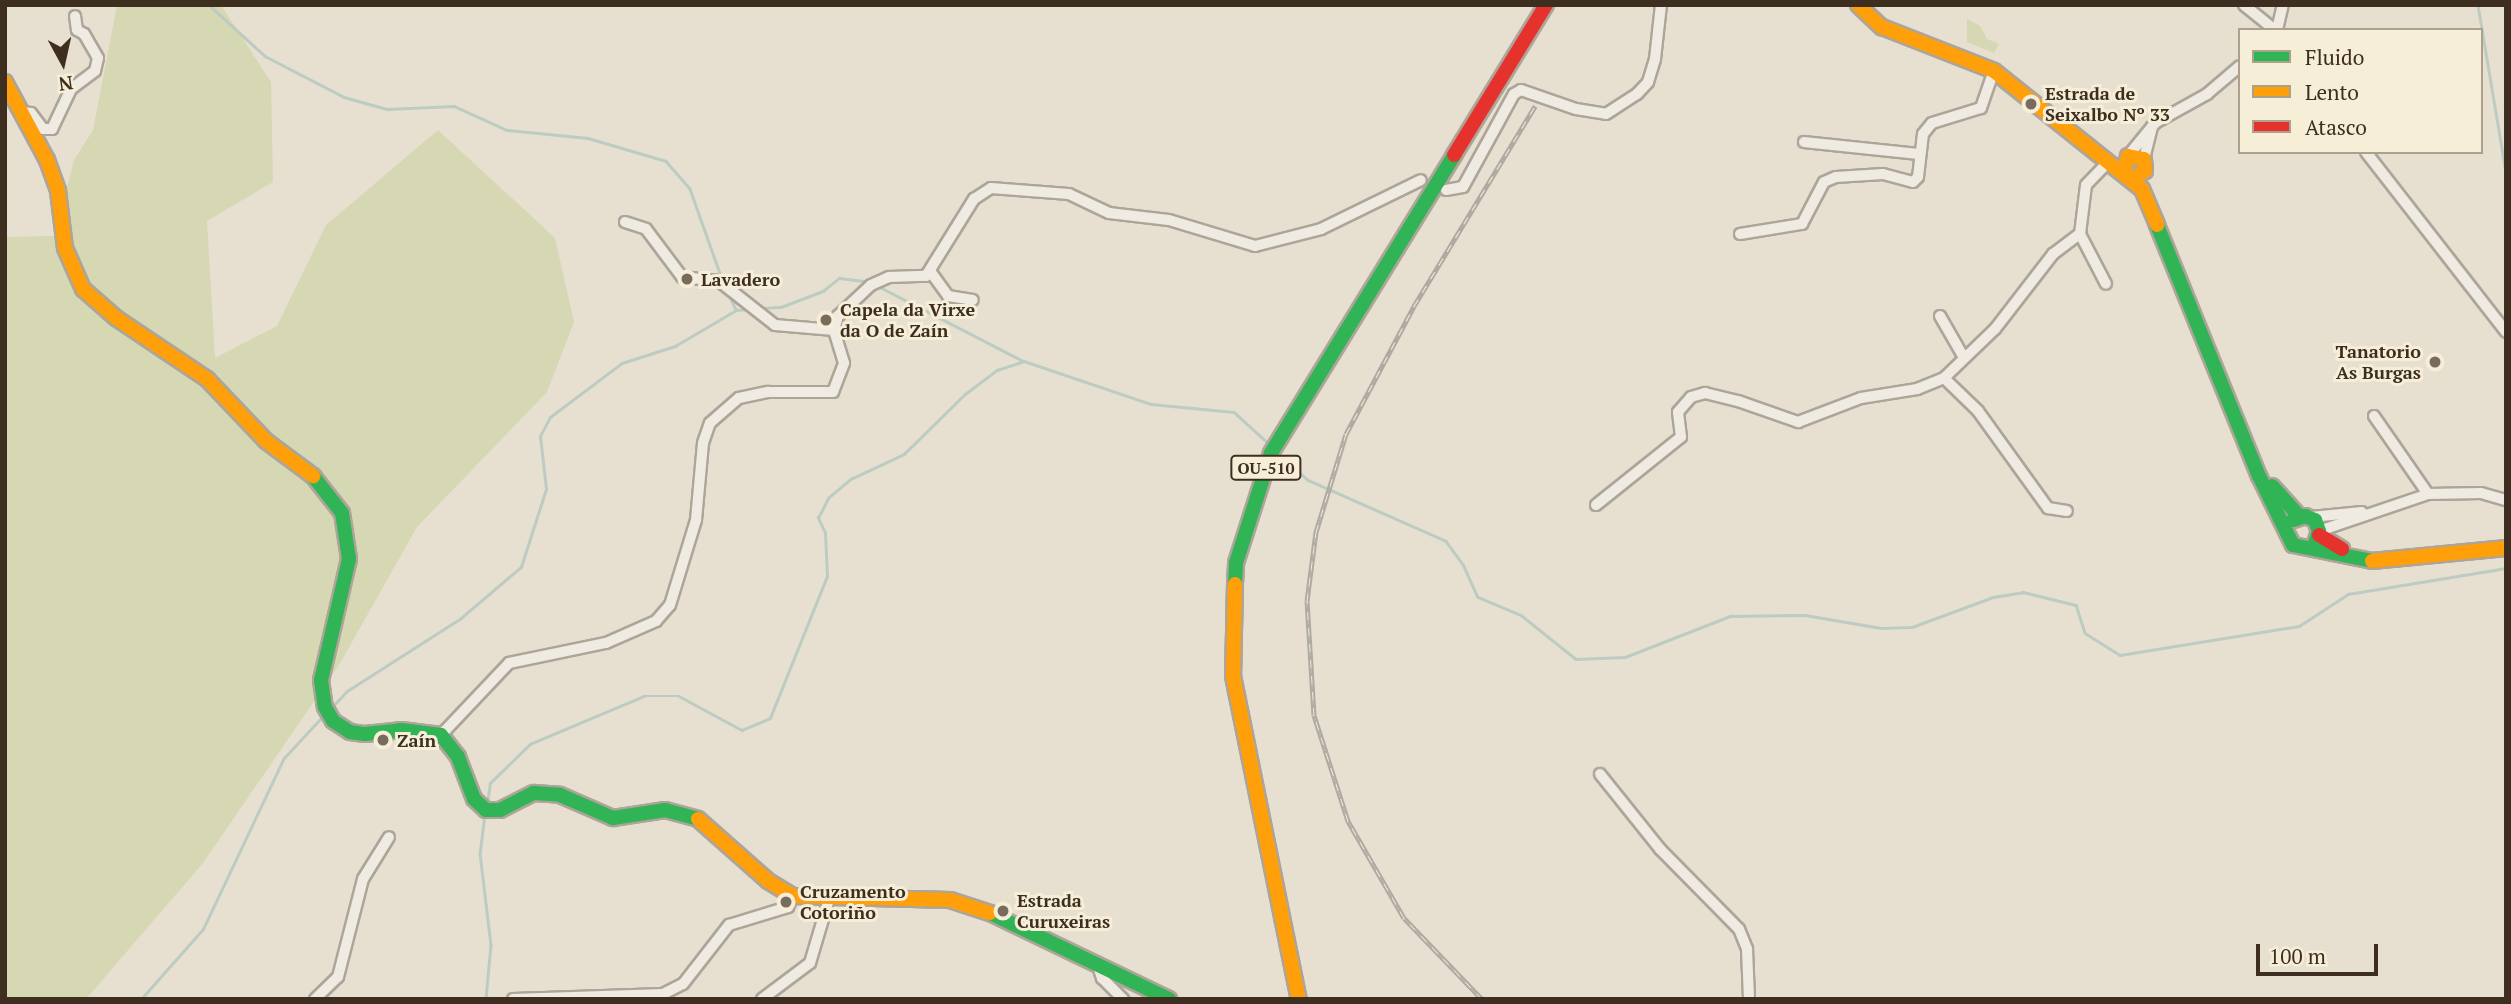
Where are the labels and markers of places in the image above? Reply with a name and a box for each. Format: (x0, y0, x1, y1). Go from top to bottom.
place label: Estrada de Seixalbo Nº 33 (2045, 83, 2170, 126)
marker: Estrada de Seixalbo Nº 33 (2023, 96, 2039, 112)
place label: Lavadero (701, 268, 780, 290)
marker: Lavadero (679, 271, 695, 287)
place label: Capela da Virxe da O de Zaín (840, 299, 975, 342)
marker: Capela da Virxe da O de Zaín (818, 312, 834, 328)
place label: Tanatorio As Burgas (2336, 341, 2421, 384)
marker: Tanatorio As Burgas (2427, 354, 2443, 370)
place label: Zaín (397, 729, 436, 751)
marker: Zaín (375, 732, 391, 748)
place label: Cruzamento Cotoriño (800, 881, 906, 924)
place label: Estrada Curuxeiras (1017, 890, 1110, 932)
marker: Cruzamento Cotoriño (778, 894, 794, 910)
marker: Estrada Curuxeiras (995, 903, 1011, 919)

